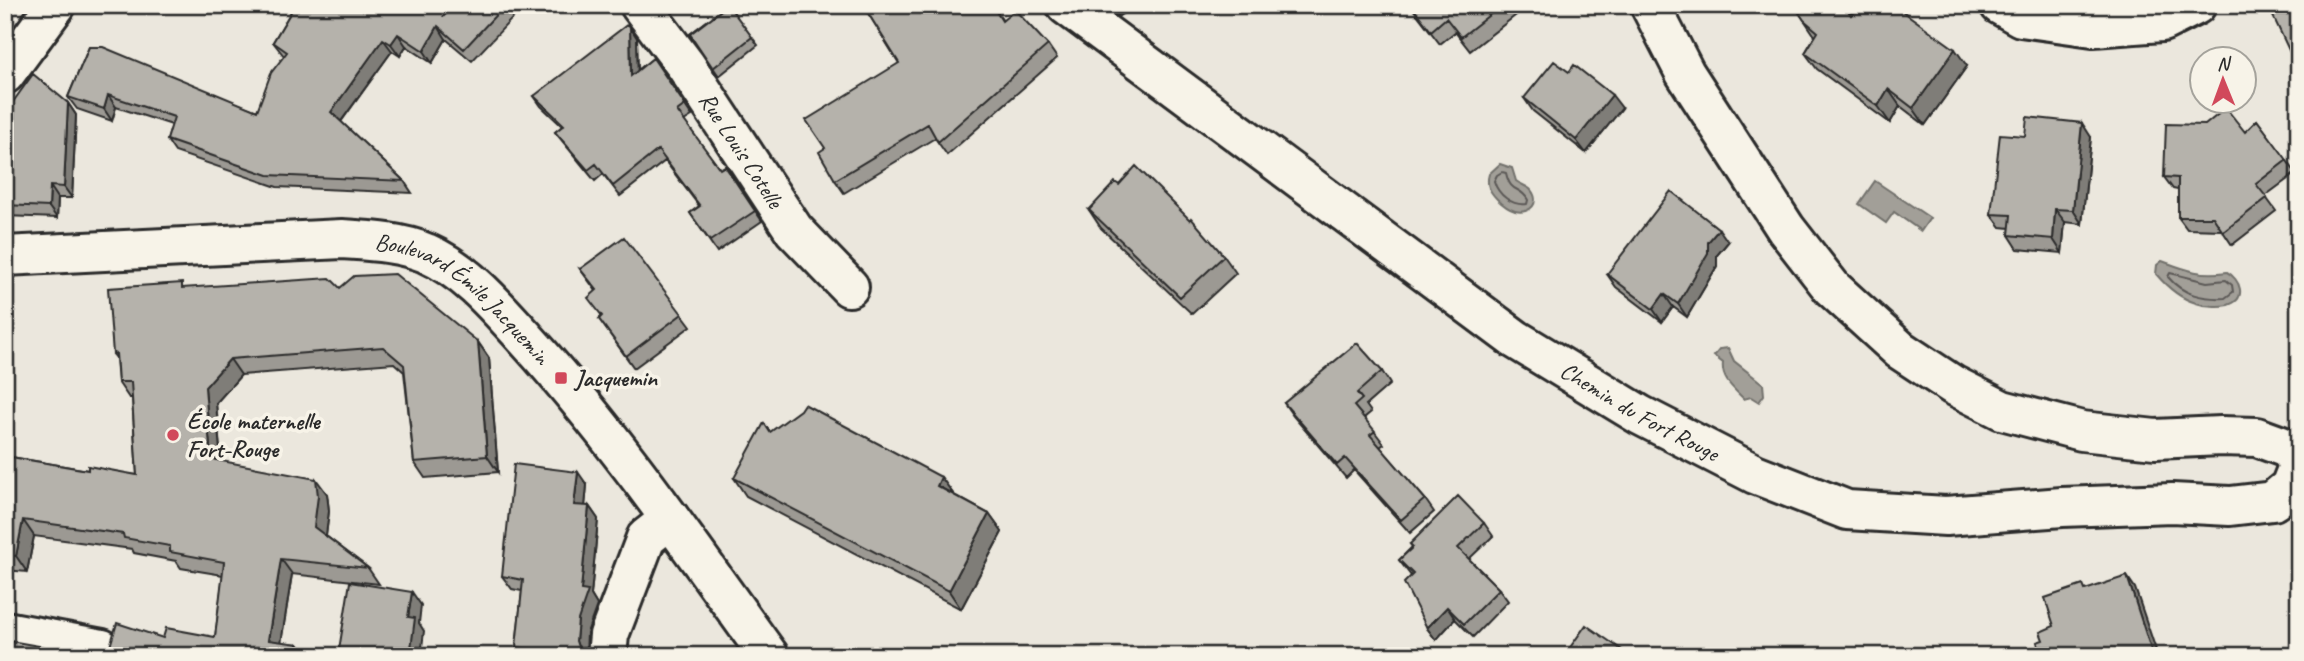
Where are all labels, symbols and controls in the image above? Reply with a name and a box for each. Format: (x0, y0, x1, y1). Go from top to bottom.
north arrow (2188, 46, 2258, 116)
text: N (2217, 52, 2232, 76)
street label: Rue Louis Cotelle (692, 86, 792, 215)
street label: Boulevard Émile Jacquemin (373, 227, 558, 372)
street label: Chemin du Fort Rouge (1555, 355, 1726, 469)
place label: Jacquemin (573, 363, 658, 393)
marker: Jacquemin (553, 370, 569, 386)
place label: École maternelle Fort-Rouge (187, 406, 322, 464)
marker: École maternelle Fort-Rouge (165, 427, 181, 443)

